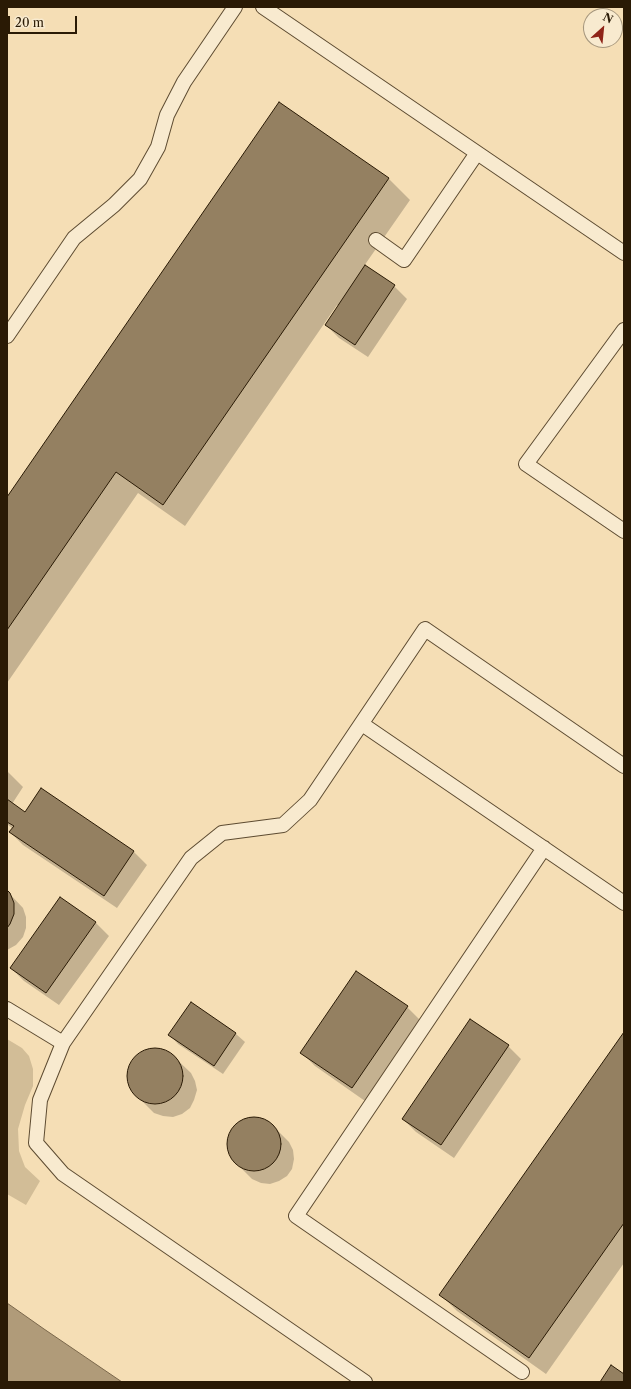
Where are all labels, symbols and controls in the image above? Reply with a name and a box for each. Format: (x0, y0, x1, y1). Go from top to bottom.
scale bar (10, 8, 79, 34)
north arrow (583, 8, 623, 48)
text: N (601, 10, 615, 27)
text: 20 m (15, 15, 44, 30)

